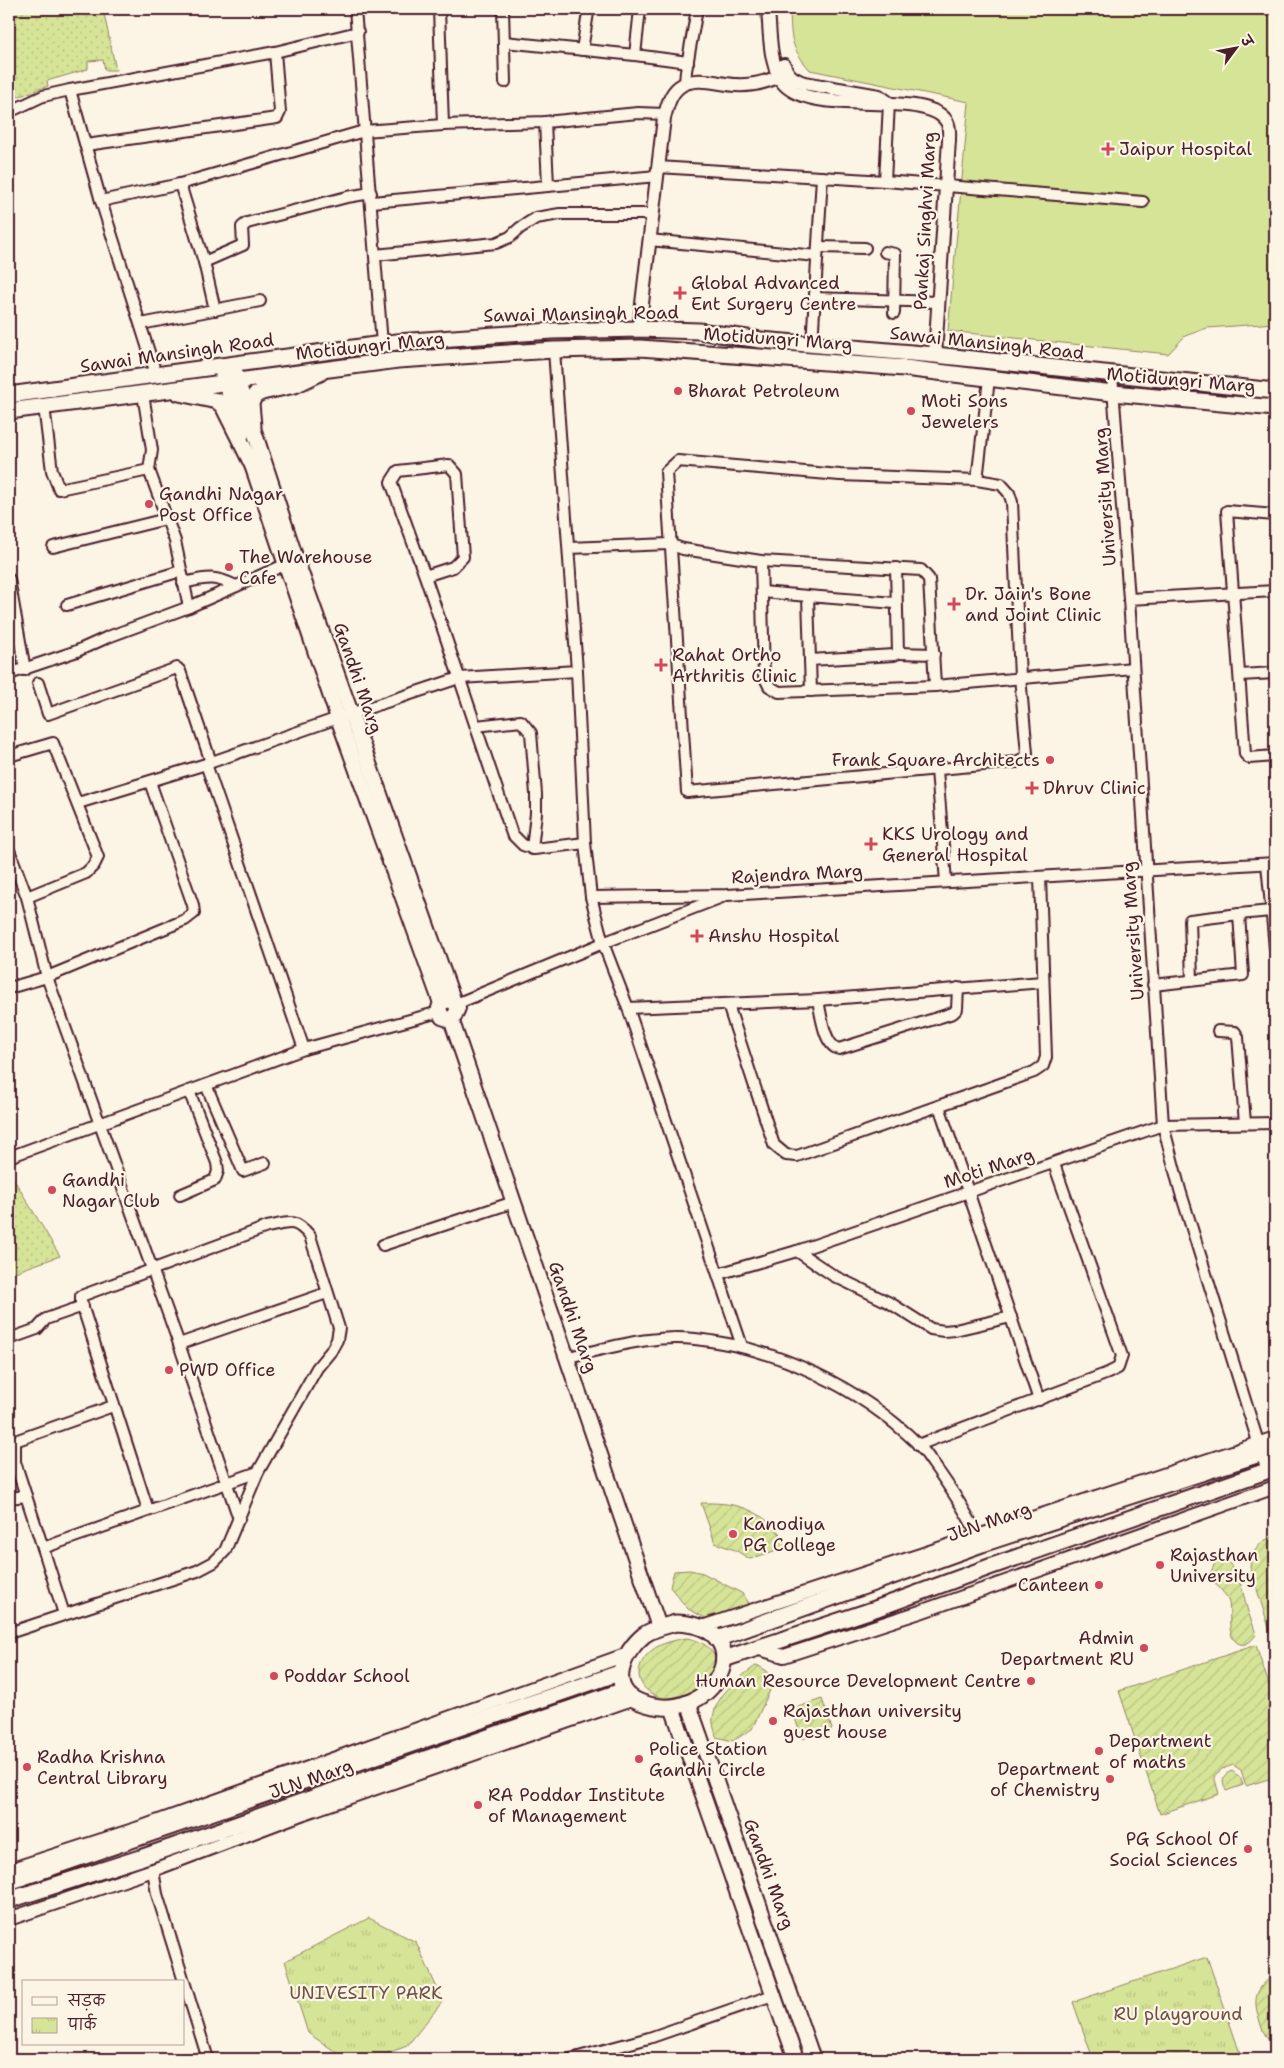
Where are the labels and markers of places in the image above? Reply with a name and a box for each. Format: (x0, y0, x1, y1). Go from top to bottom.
place label: Jaipur Hospital (1119, 137, 1253, 161)
marker: Jaipur Hospital (1101, 142, 1115, 156)
place label: Global Advanced Ent Surgery Centre (691, 271, 856, 316)
marker: Global Advanced Ent Surgery Centre (673, 286, 687, 300)
place label: Bharat Petroleum (688, 379, 840, 403)
marker: Bharat Petroleum (672, 385, 684, 397)
place label: Moti Sons Jewelers (921, 389, 1008, 434)
marker: Moti Sons Jewelers (905, 405, 917, 417)
place label: Gandhi Nagar Post Office (159, 482, 283, 527)
marker: Gandhi Nagar Post Office (143, 498, 155, 510)
place label: The Warehouse Cafe (239, 545, 373, 590)
marker: The Warehouse Cafe (223, 561, 235, 573)
place label: Dr. Jain's Bone and Joint Clinic (965, 582, 1102, 627)
marker: Dr. Jain's Bone and Joint Clinic (947, 597, 961, 611)
place label: Rahat Ortho Arthritis Clinic (672, 643, 797, 688)
marker: Rahat Ortho Arthritis Clinic (654, 658, 668, 672)
place label: Frank Square Architects (832, 748, 1040, 772)
marker: Frank Square Architects (1044, 754, 1056, 766)
place label: Dhruv Clinic (1043, 776, 1146, 800)
marker: Dhruv Clinic (1025, 781, 1039, 795)
place label: KKS Urology and General Hospital (882, 822, 1028, 867)
marker: KKS Urology and General Hospital (864, 837, 878, 851)
place label: Anshu Hospital (708, 924, 840, 948)
marker: Anshu Hospital (690, 929, 704, 943)
place label: Gandhi Nagar Club (62, 1168, 160, 1213)
marker: Gandhi Nagar Club (46, 1184, 58, 1196)
place label: PWD Office (179, 1358, 275, 1382)
marker: PWD Office (163, 1364, 175, 1376)
place label: Kanodiya PG College (743, 1512, 836, 1557)
marker: Kanodiya PG College (727, 1528, 739, 1540)
place label: Rajasthan University (1170, 1543, 1258, 1588)
marker: Rajasthan University (1154, 1559, 1166, 1571)
place label: Canteen (1018, 1573, 1089, 1597)
marker: Canteen (1093, 1579, 1105, 1591)
place label: Admin Department RU (1001, 1626, 1134, 1671)
marker: Admin Department RU (1138, 1642, 1150, 1654)
place label: Poddar School (284, 1664, 410, 1688)
place label: Human Resource Development Centre (695, 1669, 1021, 1693)
marker: Poddar School (268, 1670, 280, 1682)
marker: Human Resource Development Centre (1025, 1675, 1037, 1687)
place label: Rajasthan university guest house (783, 1699, 962, 1744)
marker: Rajasthan university guest house (767, 1715, 779, 1727)
place label: Department of maths (1109, 1729, 1212, 1774)
place label: Police Station Gandhi Circle (649, 1737, 767, 1782)
place label: Radha Krishna Central Library (37, 1745, 168, 1790)
marker: Department of maths (1093, 1745, 1105, 1757)
marker: Police Station Gandhi Circle (633, 1753, 645, 1765)
place label: Department of Chemistry (990, 1757, 1100, 1802)
marker: Radha Krishna Central Library (21, 1761, 33, 1773)
marker: Department of Chemistry (1104, 1773, 1116, 1785)
place label: RA Poddar Institute of Management (488, 1783, 665, 1828)
marker: RA Poddar Institute of Management (472, 1799, 484, 1811)
place label: PG School Of Social Sciences (1110, 1827, 1238, 1872)
marker: PG School Of Social Sciences (1242, 1843, 1254, 1855)

